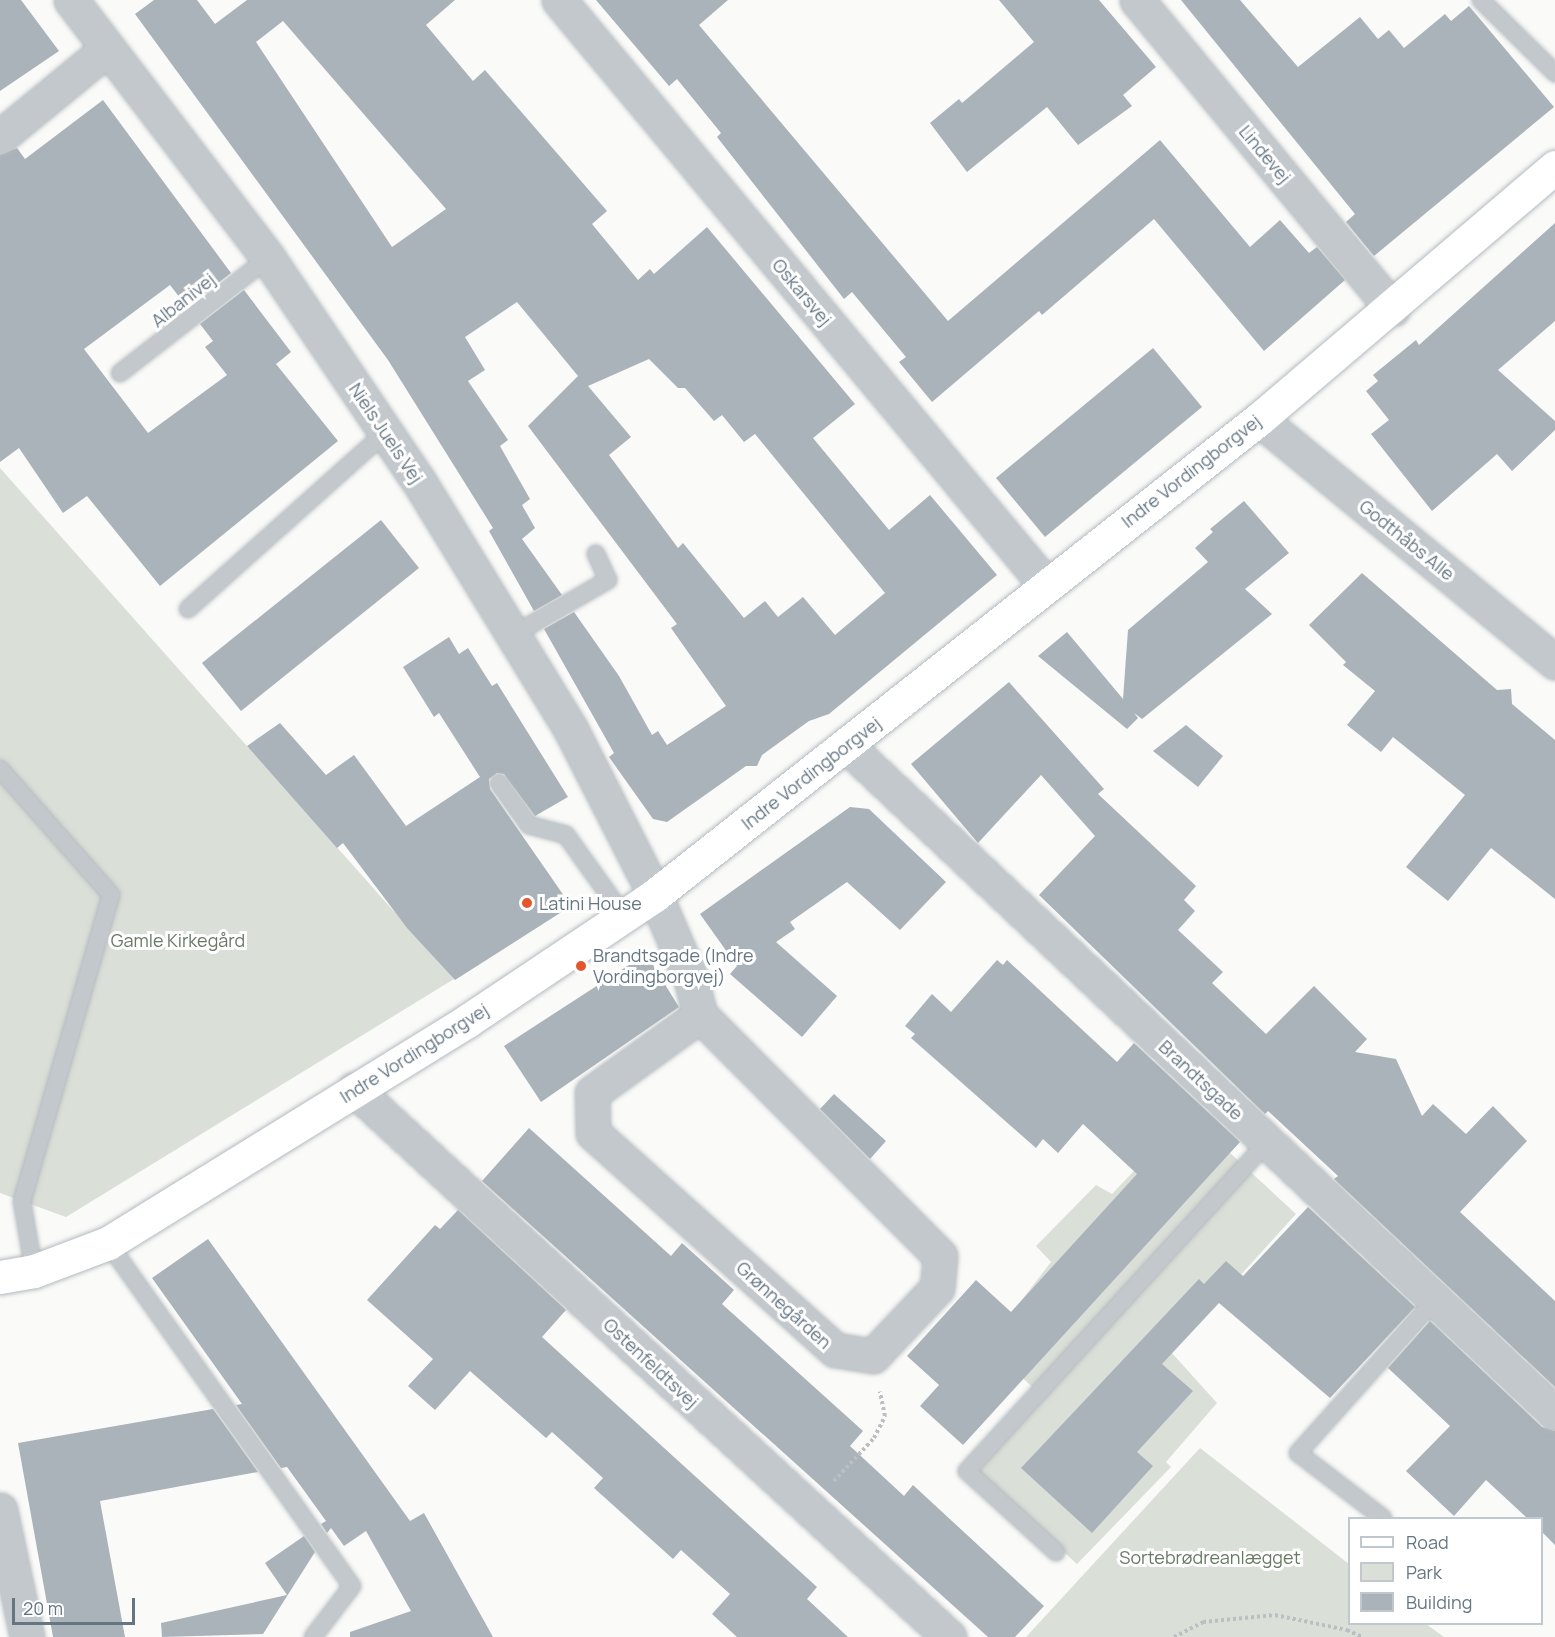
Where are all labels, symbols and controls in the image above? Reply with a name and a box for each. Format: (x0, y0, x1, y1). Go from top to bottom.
street label: Lindevej (1235, 121, 1295, 187)
street label: Oskarsvej (768, 254, 836, 330)
street label: Albanivej (147, 268, 219, 332)
street label: Niels Juels Vej (345, 379, 427, 487)
street label: Indre Vordingborgvej (1117, 410, 1265, 532)
street label: Godthåbs Alle (1355, 495, 1459, 585)
street label: Indre Vordingborgvej (737, 712, 885, 834)
place label: Latini House (539, 892, 642, 914)
marker: Latini House (520, 896, 534, 910)
park label: Gamle Kirkegård (111, 929, 245, 951)
place label: Brandtsgade (Indre Vordingborgvej) (593, 945, 754, 988)
marker: Brandtsgade (Indre Vordingborgvej) (574, 959, 588, 973)
street label: Indre Vordingborgvej (336, 999, 492, 1107)
street label: Brandtsgade (1155, 1036, 1247, 1124)
street label: Grønnegården (732, 1257, 836, 1353)
street label: Ostenfeldtsvej (599, 1314, 703, 1412)
legend (1348, 1517, 1543, 1625)
text: Road (1406, 1530, 1449, 1554)
park label: Sortebrødreanlægget (1119, 1546, 1301, 1568)
text: Park (1406, 1560, 1442, 1584)
scale bar (15, 1586, 138, 1624)
text: Building (1406, 1590, 1472, 1614)
text: 20 m (23, 1596, 63, 1620)

